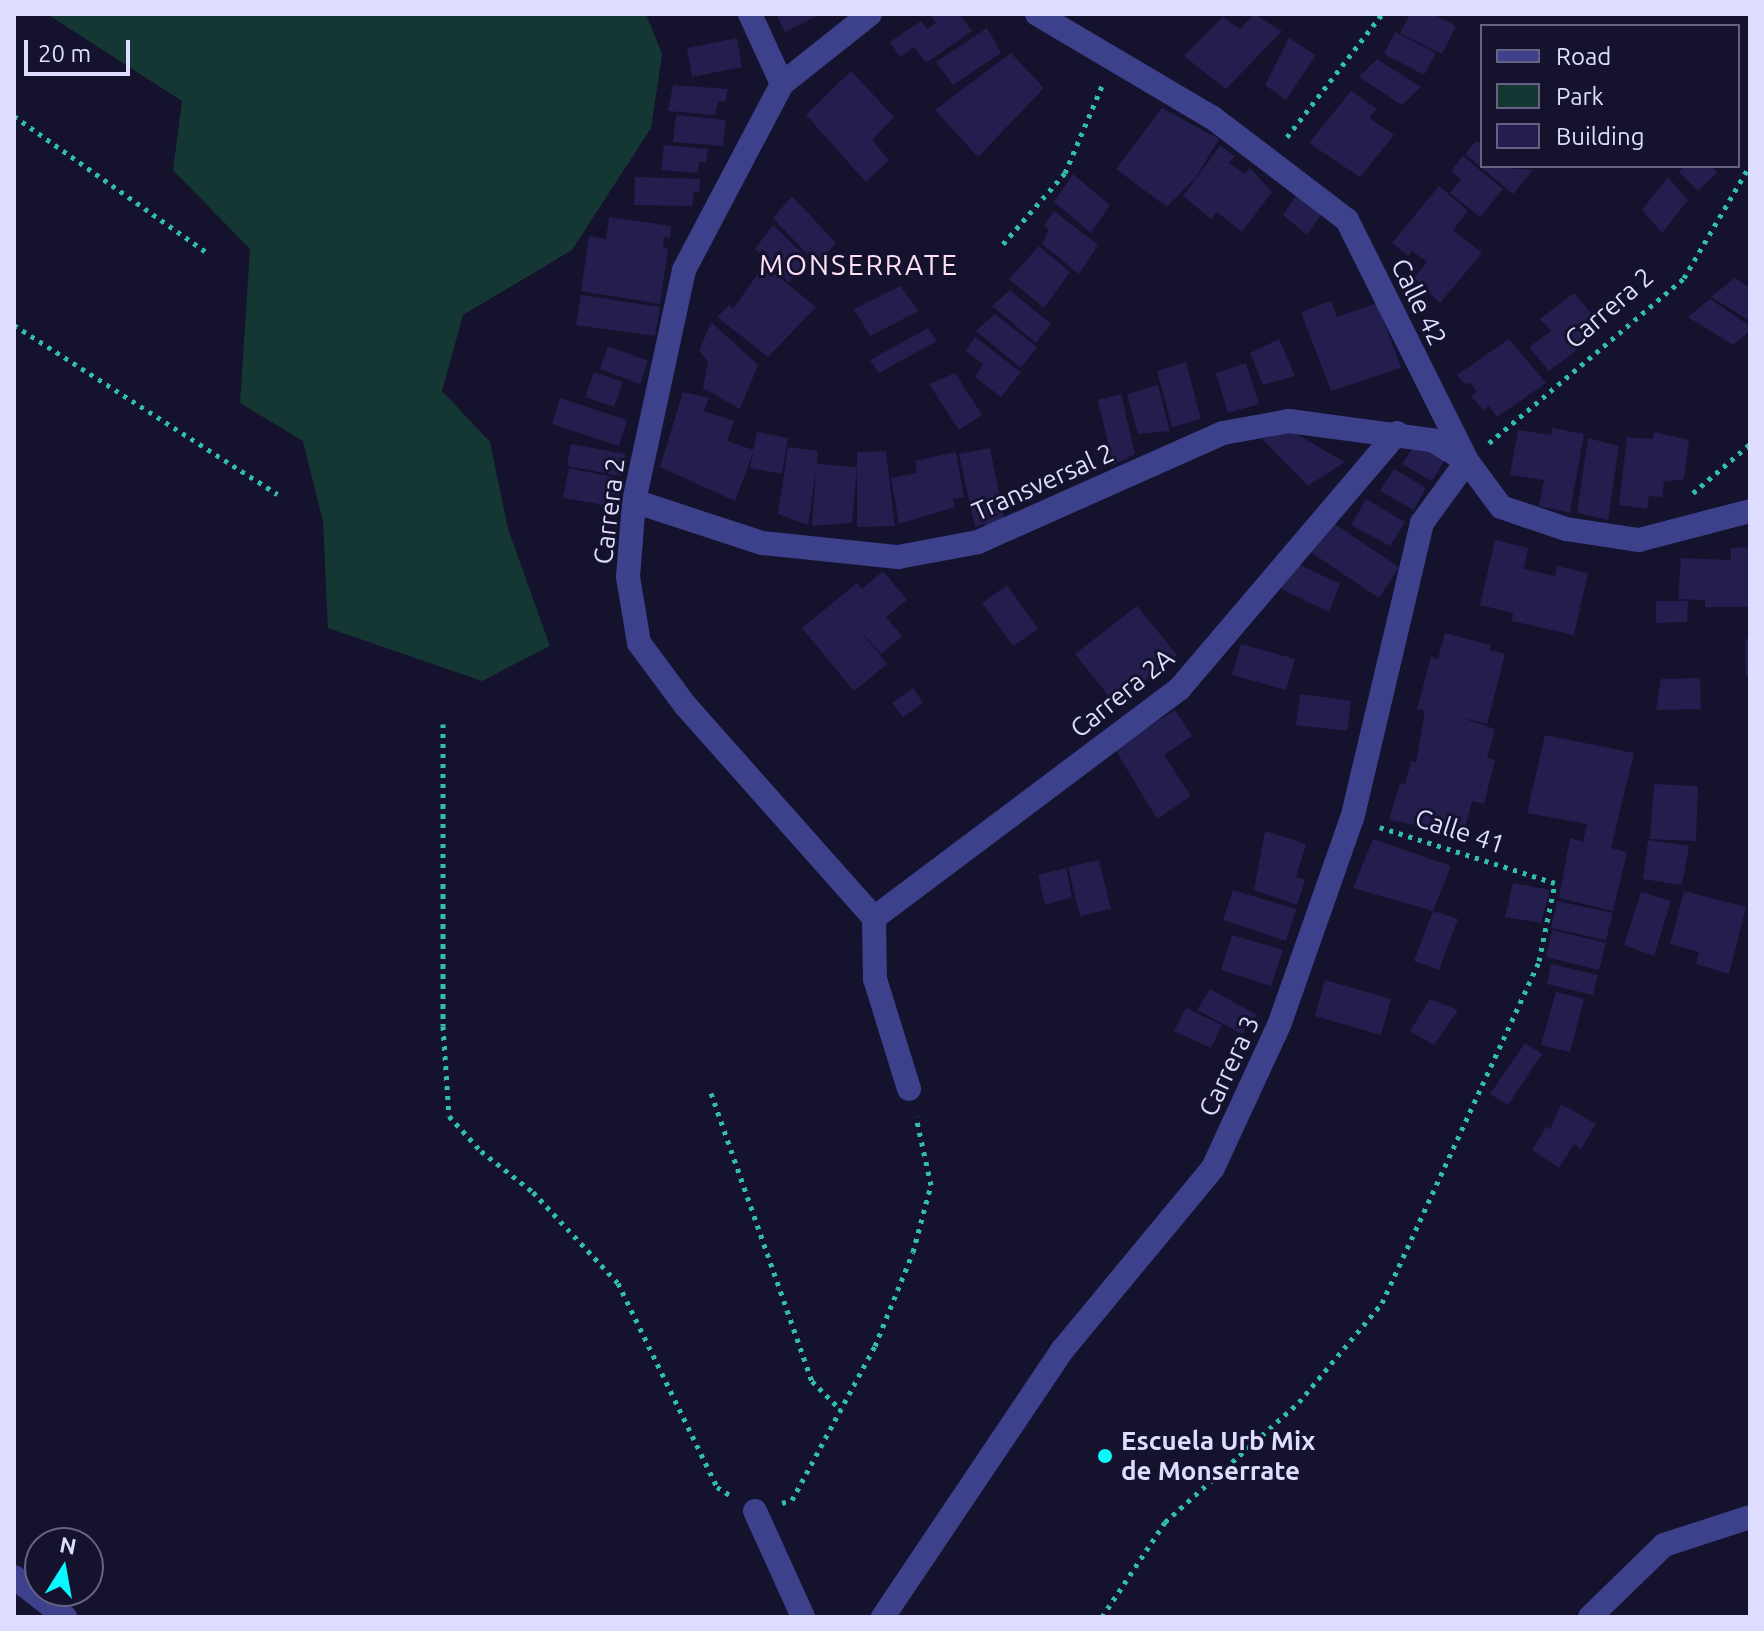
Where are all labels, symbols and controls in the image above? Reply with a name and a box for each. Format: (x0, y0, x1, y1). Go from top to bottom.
scale bar (28, 24, 134, 74)
legend (1480, 24, 1740, 168)
text: 20 m (38, 40, 91, 67)
text: Road (1556, 43, 1611, 70)
text: Park (1556, 83, 1604, 110)
text: Building (1556, 123, 1644, 150)
district label: MONSERRATE (759, 248, 959, 282)
street label: Calle 42 (1385, 254, 1453, 350)
street label: Carrera 2 (1558, 261, 1660, 355)
street label: Transversal 2 (967, 437, 1119, 527)
street label: Carrera 2 (587, 456, 631, 566)
street label: Carrera 2A (1064, 642, 1180, 744)
street label: Calle 41 (1411, 802, 1509, 860)
street label: Carrera 3 (1192, 1011, 1266, 1121)
place label: Escuela Urb Mix de Monserrate (1121, 1425, 1315, 1486)
marker: Escuela Urb Mix de Monserrate (1096, 1447, 1114, 1465)
north arrow (24, 1527, 104, 1607)
text: N (58, 1531, 79, 1559)

